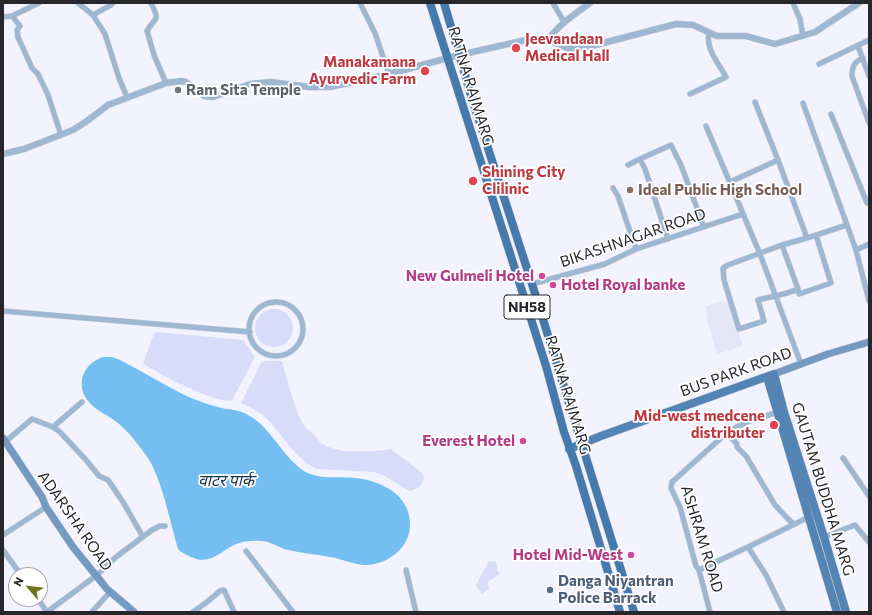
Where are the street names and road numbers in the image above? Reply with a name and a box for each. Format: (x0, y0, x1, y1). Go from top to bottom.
street label: RATNA RAJMARG (444, 24, 498, 148)
street label: BIKASHNAGAR ROAD (558, 205, 708, 271)
road number: NH58 (504, 295, 550, 319)
street label: RATNA RAJMARG (541, 333, 595, 457)
street label: BUS PARK ROAD (678, 343, 794, 401)
street label: GAUTAM BUDDHA MARG (788, 400, 858, 578)
street label: ADARSHA ROAD (34, 468, 116, 574)
street label: ASHRAM ROAD (677, 483, 727, 595)

